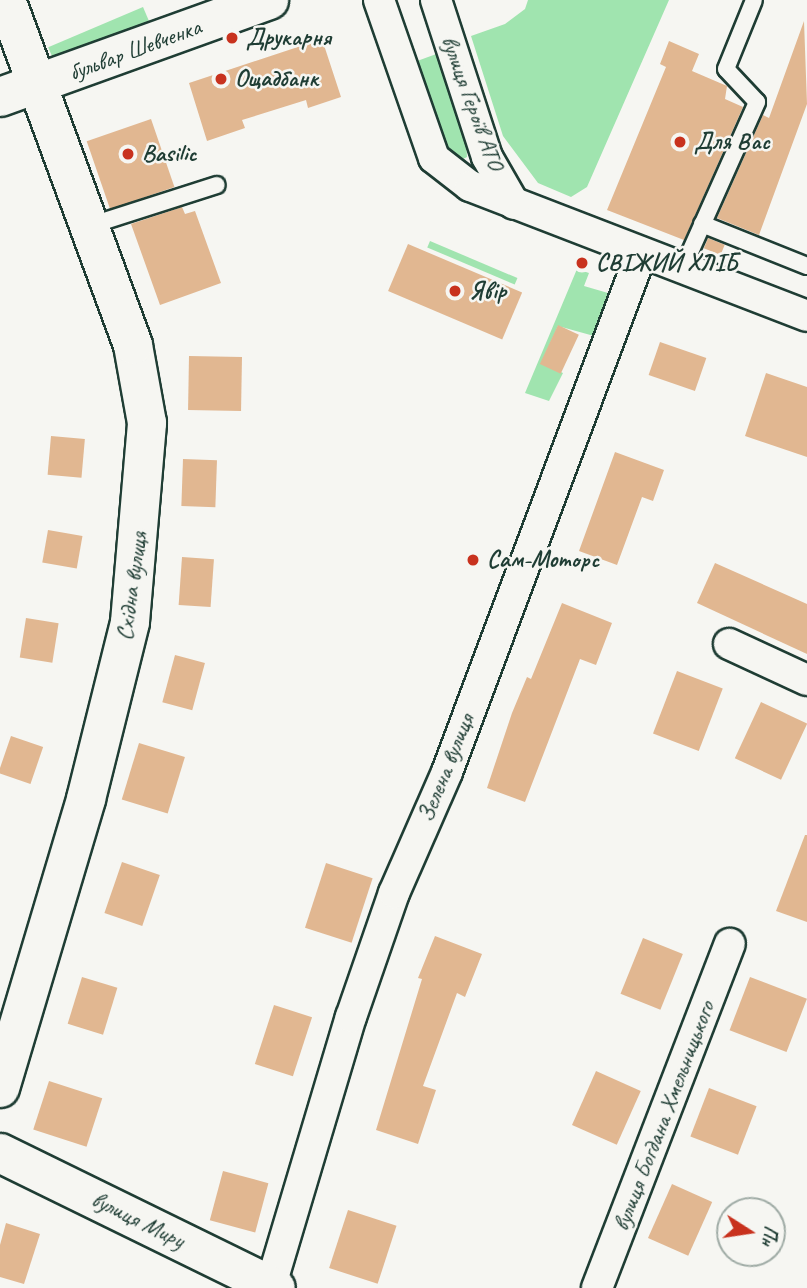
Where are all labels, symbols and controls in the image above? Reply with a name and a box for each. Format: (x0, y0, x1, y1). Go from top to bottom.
street label: бульвар Шевченка (64, 13, 206, 87)
place label: Друкарня (246, 24, 331, 52)
marker: Друкарня (224, 30, 240, 46)
street label: вулиця Героїв АТО (434, 32, 510, 174)
place label: Ощадбанк (235, 65, 318, 93)
marker: Ощадбанк (213, 71, 229, 87)
place label: Для Вас (694, 128, 768, 156)
marker: Для Вас (672, 134, 688, 150)
place label: Basilic (142, 140, 197, 168)
marker: Basilic (120, 146, 136, 162)
place label: СВІЖИЙ ХЛІБ (596, 249, 737, 277)
marker: СВІЖИЙ ХЛІБ (574, 255, 590, 271)
place label: Явір (469, 277, 506, 305)
marker: Явір (447, 283, 463, 299)
street label: Східна вулиця (110, 529, 154, 643)
place label: Сам-Моторс (487, 546, 599, 574)
marker: Сам-Моторс (465, 552, 481, 568)
street label: Зелена вулиця (411, 710, 481, 826)
street label: вулиця Богдана Хмельницького (607, 997, 721, 1235)
street label: вулиця Миру (87, 1185, 189, 1255)
north arrow (716, 1197, 786, 1267)
text: Пн (756, 1224, 783, 1248)

